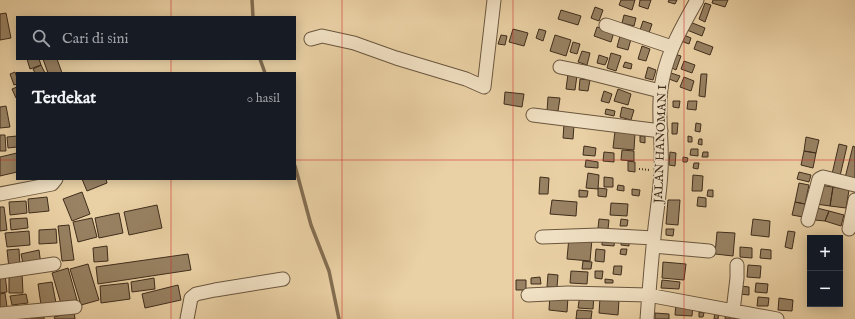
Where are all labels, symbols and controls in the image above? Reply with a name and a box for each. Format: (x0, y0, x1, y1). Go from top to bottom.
search box (16, 16, 296, 60)
icon: search (30, 27, 52, 49)
text: Cari di sini (62, 29, 129, 48)
street label: JALAN HANOMAN I (651, 85, 671, 205)
text: Terdekat (32, 88, 96, 109)
text: 0 hasil (247, 90, 280, 107)
map controls (807, 235, 843, 307)
button: + (807, 235, 843, 271)
button: − (807, 271, 843, 307)

